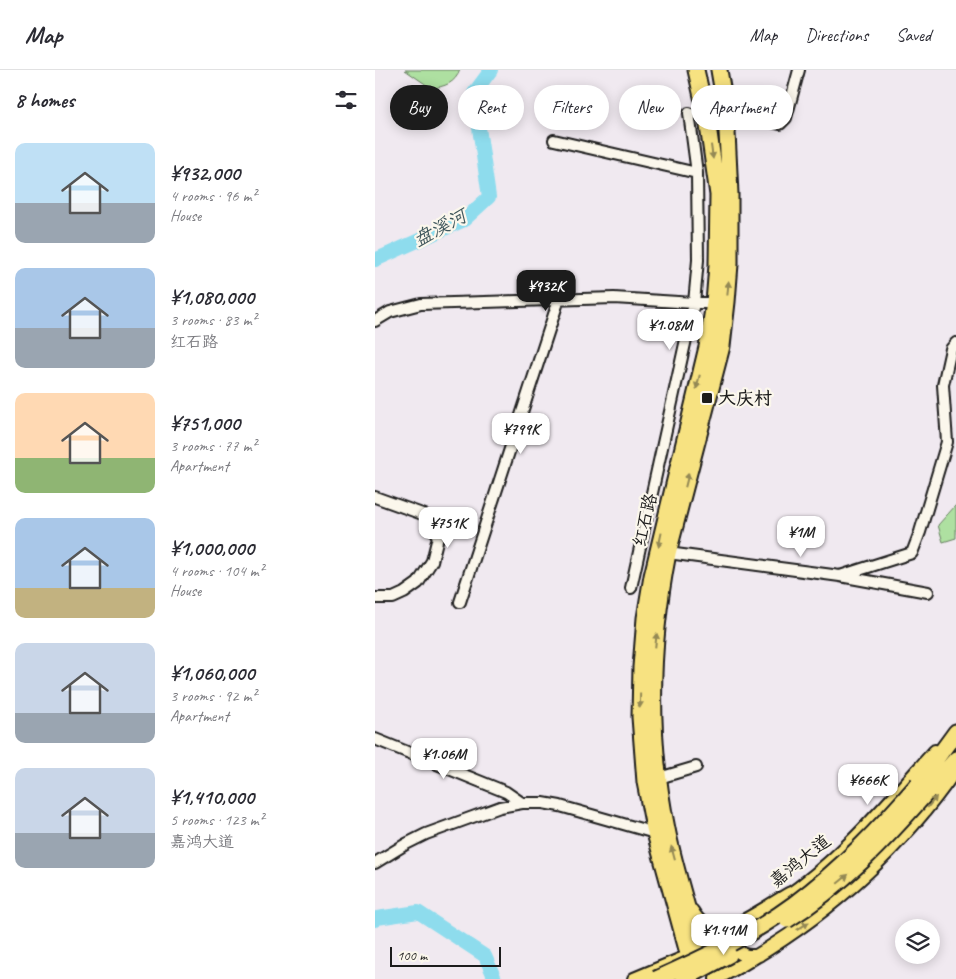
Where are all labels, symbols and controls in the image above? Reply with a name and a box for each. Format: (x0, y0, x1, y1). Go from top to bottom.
text: Map (25, 20, 62, 50)
text: Map (750, 24, 777, 46)
text: Directions (805, 24, 868, 46)
text: Saved (896, 24, 931, 46)
chip: Buy (390, 85, 448, 130)
chip: Rent (458, 85, 524, 130)
chip: Filters (534, 85, 609, 130)
chip: New (619, 85, 681, 130)
chip: Apartment (691, 85, 793, 130)
icon: filters (332, 86, 360, 114)
text: 8 homes (15, 87, 74, 113)
one-way arrow (708, 144, 716, 160)
text: ¥932,000 (170, 160, 240, 186)
icon: home (55, 163, 115, 223)
text: 4 rooms · 96 m² (170, 186, 256, 206)
water label: 盘溪河 (409, 203, 473, 252)
text: House (170, 206, 201, 226)
pin: ¥932K (511, 270, 581, 312)
text: ¥932K (528, 276, 564, 296)
one-way arrow (725, 279, 733, 295)
text: ¥1,080,000 (170, 284, 254, 310)
icon: home (55, 288, 115, 348)
pin: ¥1.08M (629, 308, 711, 351)
text: 3 rooms · 83 m² (170, 310, 256, 330)
text: ¥1.08M (648, 315, 692, 335)
text: 红石路 (170, 332, 218, 352)
one-way arrow (694, 375, 702, 390)
place label: 大庆村 (718, 387, 772, 409)
marker: 大庆村 (700, 391, 714, 405)
text: ¥751,000 (170, 410, 240, 436)
pin: ¥799K (486, 412, 556, 455)
icon: home (55, 413, 115, 473)
text: ¥799K (503, 419, 539, 439)
text: 3 rooms · 77 m² (170, 436, 256, 456)
text: Apartment (170, 456, 229, 476)
one-way arrow (683, 473, 691, 488)
street label: 红石路 (628, 491, 662, 549)
pin: ¥751K (413, 506, 483, 549)
text: ¥751K (430, 513, 466, 533)
pin: ¥1M (777, 516, 825, 558)
text: ¥1M (788, 522, 814, 542)
one-way arrow (656, 533, 664, 548)
text: ¥1,000,000 (170, 535, 254, 561)
icon: home (55, 538, 115, 598)
text: 4 rooms · 104 m² (170, 561, 264, 581)
text: House (170, 581, 201, 601)
one-way arrow (652, 631, 660, 647)
text: ¥1,060,000 (170, 660, 254, 686)
icon: home (55, 663, 115, 723)
text: 3 rooms · 92 m² (170, 686, 256, 706)
one-way arrow (636, 693, 644, 709)
text: Apartment (170, 706, 229, 726)
pin: ¥1.06M (403, 738, 485, 780)
text: ¥1.06M (422, 744, 466, 764)
pin: ¥666K (833, 764, 903, 806)
text: ¥666K (849, 770, 887, 790)
text: ¥1,410,000 (170, 784, 254, 810)
icon: home (55, 788, 115, 848)
one-way arrow (927, 796, 938, 809)
text: 5 rooms · 123 m² (170, 810, 264, 830)
street label: 嘉鸿大道 (765, 830, 835, 892)
text: 嘉鸿大道 (170, 832, 234, 852)
one-way arrow (669, 845, 677, 860)
one-way arrow (836, 873, 849, 884)
pin: ¥1.41M (683, 914, 765, 956)
map controls (895, 919, 940, 964)
button: layers (895, 919, 940, 964)
text: ¥1.41M (702, 920, 746, 940)
one-way arrow (796, 922, 809, 931)
scale bar (390, 944, 501, 967)
text: 100 m (397, 947, 427, 964)

